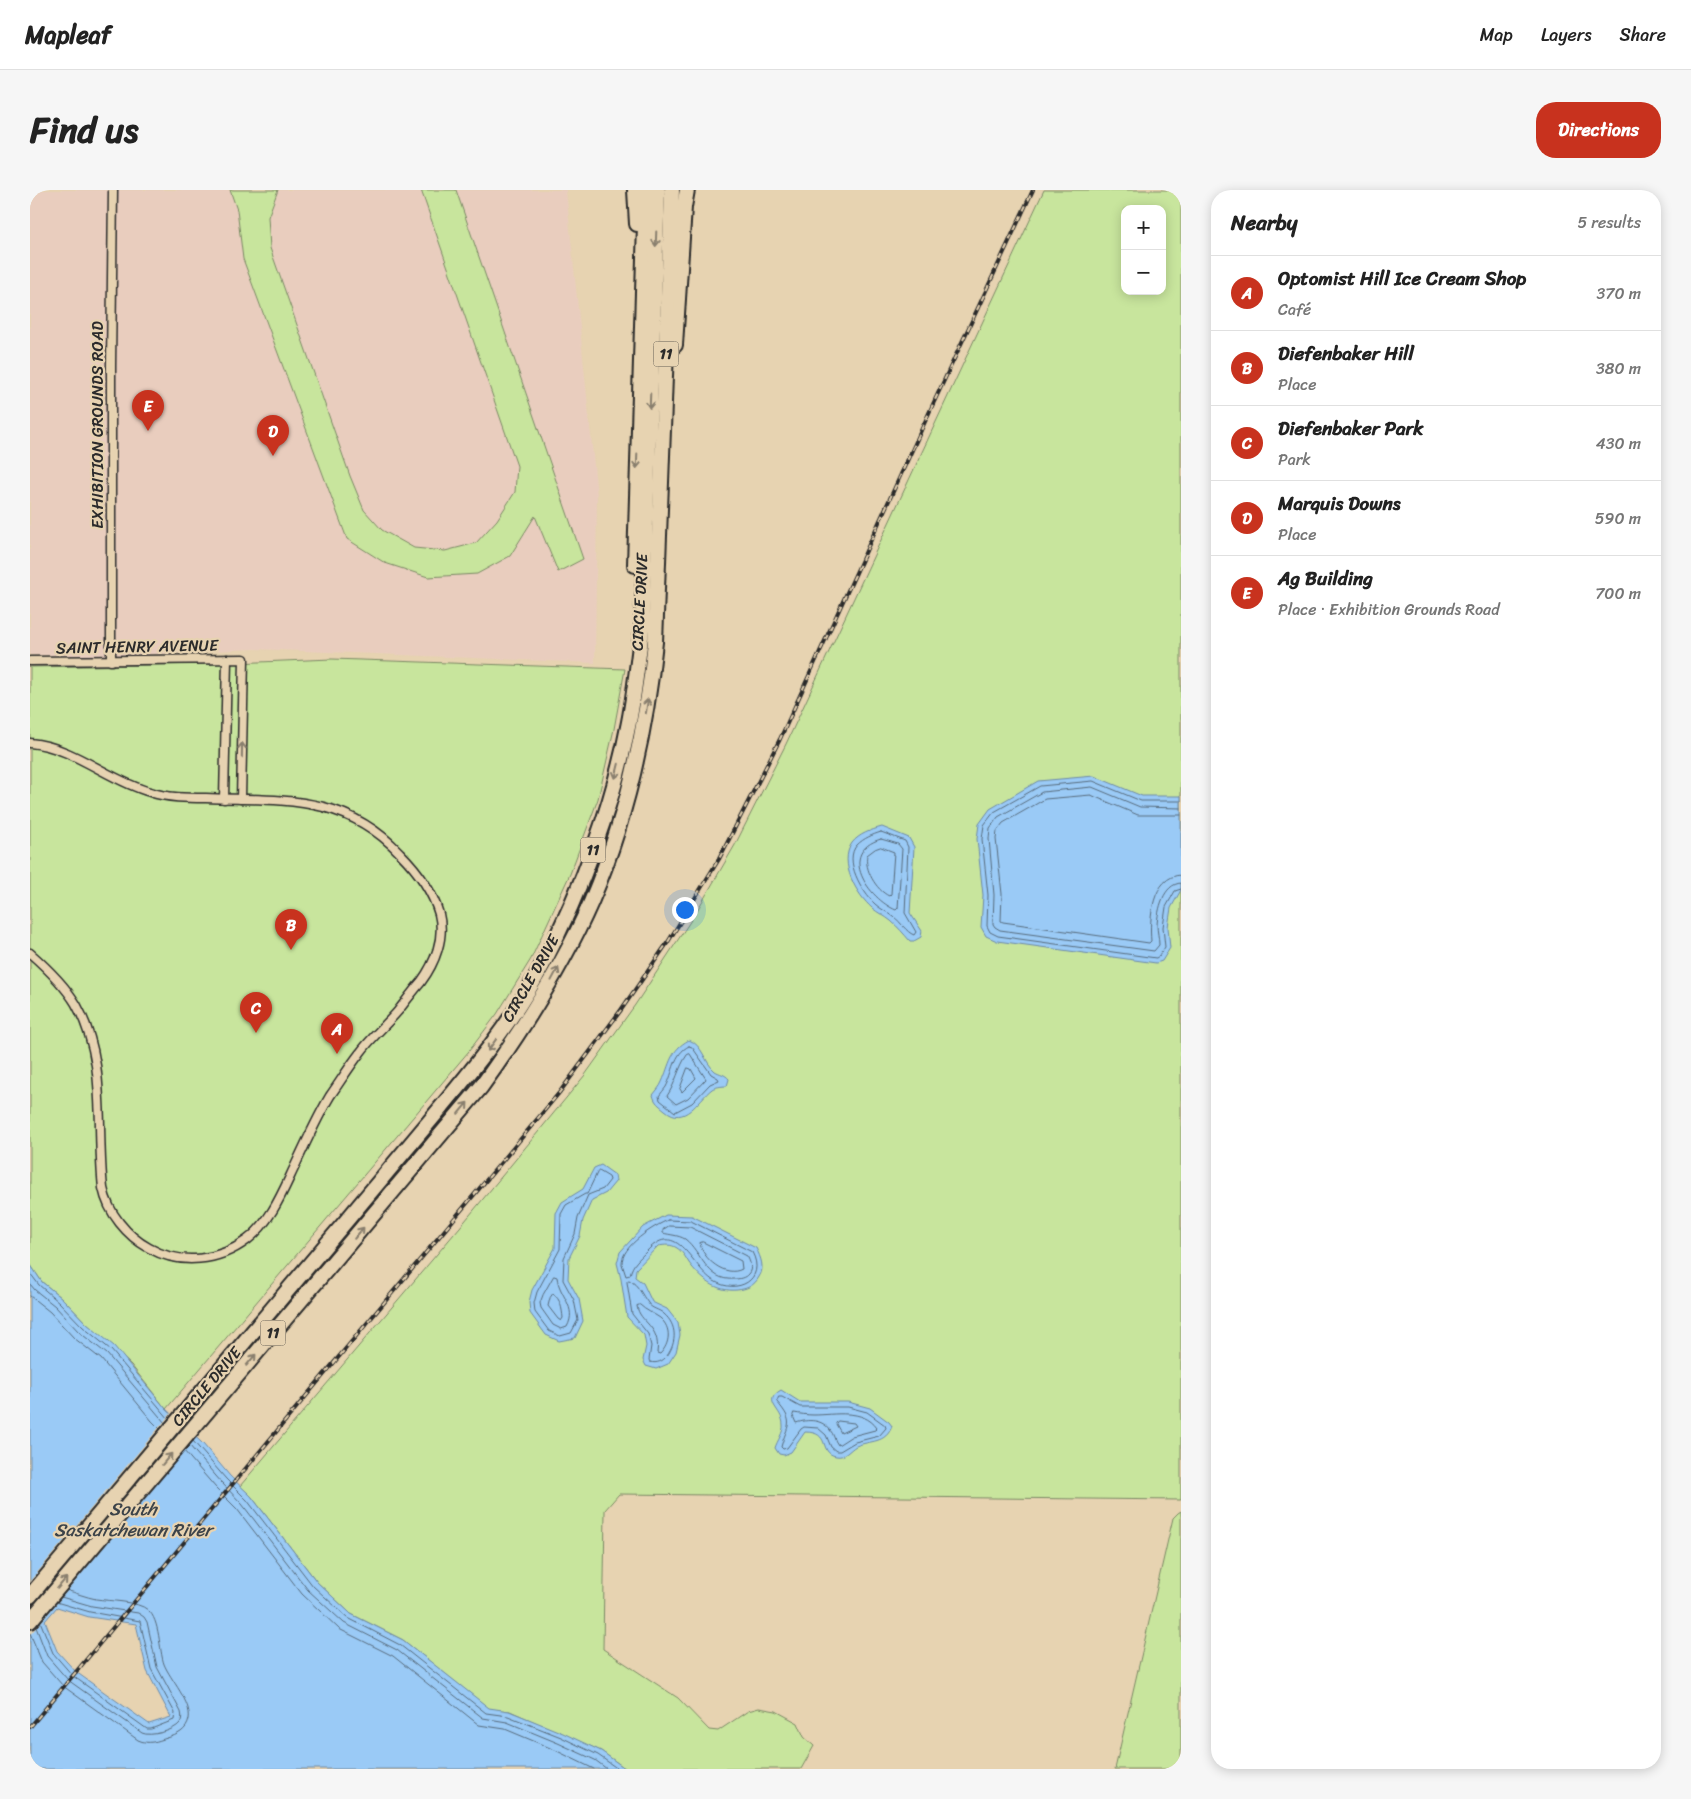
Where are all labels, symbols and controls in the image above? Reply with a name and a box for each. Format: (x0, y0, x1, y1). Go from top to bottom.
text: Mapleaf (25, 14, 111, 56)
text: Map (1480, 19, 1513, 51)
text: Layers (1541, 19, 1592, 51)
text: Share (1620, 19, 1666, 51)
text: Find us (30, 99, 138, 161)
button: Directions (1536, 102, 1661, 158)
text: Nearby (1231, 204, 1297, 242)
map controls (1121, 205, 1166, 295)
button: + (1121, 205, 1166, 250)
text: 5 results (1577, 208, 1641, 237)
one-way arrow (651, 230, 661, 246)
button: − (1121, 250, 1166, 295)
text: Optomist Hill Ice Cream Shop (1278, 262, 1526, 295)
text: A (1242, 279, 1252, 308)
text: 370 m (1597, 279, 1641, 308)
text: Café (1278, 295, 1311, 324)
street label: EXHIBITION GROUNDS ROAD (83, 321, 112, 529)
text: Diefenbaker Hill (1278, 337, 1414, 370)
road number: 11 (654, 342, 678, 366)
text: B (1242, 354, 1252, 383)
text: 380 m (1596, 354, 1641, 383)
text: Place (1278, 370, 1317, 399)
pin: E (132, 390, 164, 431)
one-way arrow (645, 392, 655, 409)
text: Diefenbaker Park (1278, 412, 1423, 445)
pin: D (257, 415, 289, 456)
text: C (1242, 429, 1252, 458)
text: 430 m (1596, 429, 1641, 458)
text: Park (1278, 445, 1311, 474)
one-way arrow (632, 453, 642, 469)
text: Marquis Downs (1278, 487, 1400, 520)
text: D (1242, 504, 1252, 533)
text: 590 m (1595, 504, 1641, 533)
text: Place (1278, 520, 1317, 549)
street label: CIRCLE DRIVE (622, 552, 657, 651)
text: Ag Building (1278, 562, 1373, 595)
text: E (1243, 579, 1251, 608)
text: 700 m (1595, 579, 1641, 608)
text: Place · Exhibition Grounds Road (1278, 595, 1500, 624)
street label: SAINT HENRY AVENUE (56, 631, 219, 662)
one-way arrow (643, 699, 653, 715)
one-way arrow (237, 742, 247, 758)
one-way arrow (612, 763, 621, 779)
road number: 11 (580, 838, 606, 862)
your location (672, 897, 698, 923)
pin: B (275, 909, 307, 950)
street label: CIRCLE DRIVE (494, 928, 568, 1028)
one-way arrow (551, 967, 560, 982)
pin: C (240, 992, 272, 1033)
pin: A (321, 1013, 353, 1054)
one-way arrow (487, 1037, 497, 1051)
one-way arrow (458, 1102, 469, 1115)
one-way arrow (353, 1226, 364, 1239)
road number: 11 (260, 1320, 286, 1346)
street label: CIRCLE DRIVE (164, 1339, 249, 1433)
one-way arrow (245, 1354, 256, 1367)
one-way arrow (161, 1453, 172, 1466)
water label: South Saskatchewan River (54, 1493, 215, 1546)
one-way arrow (56, 1577, 67, 1590)

